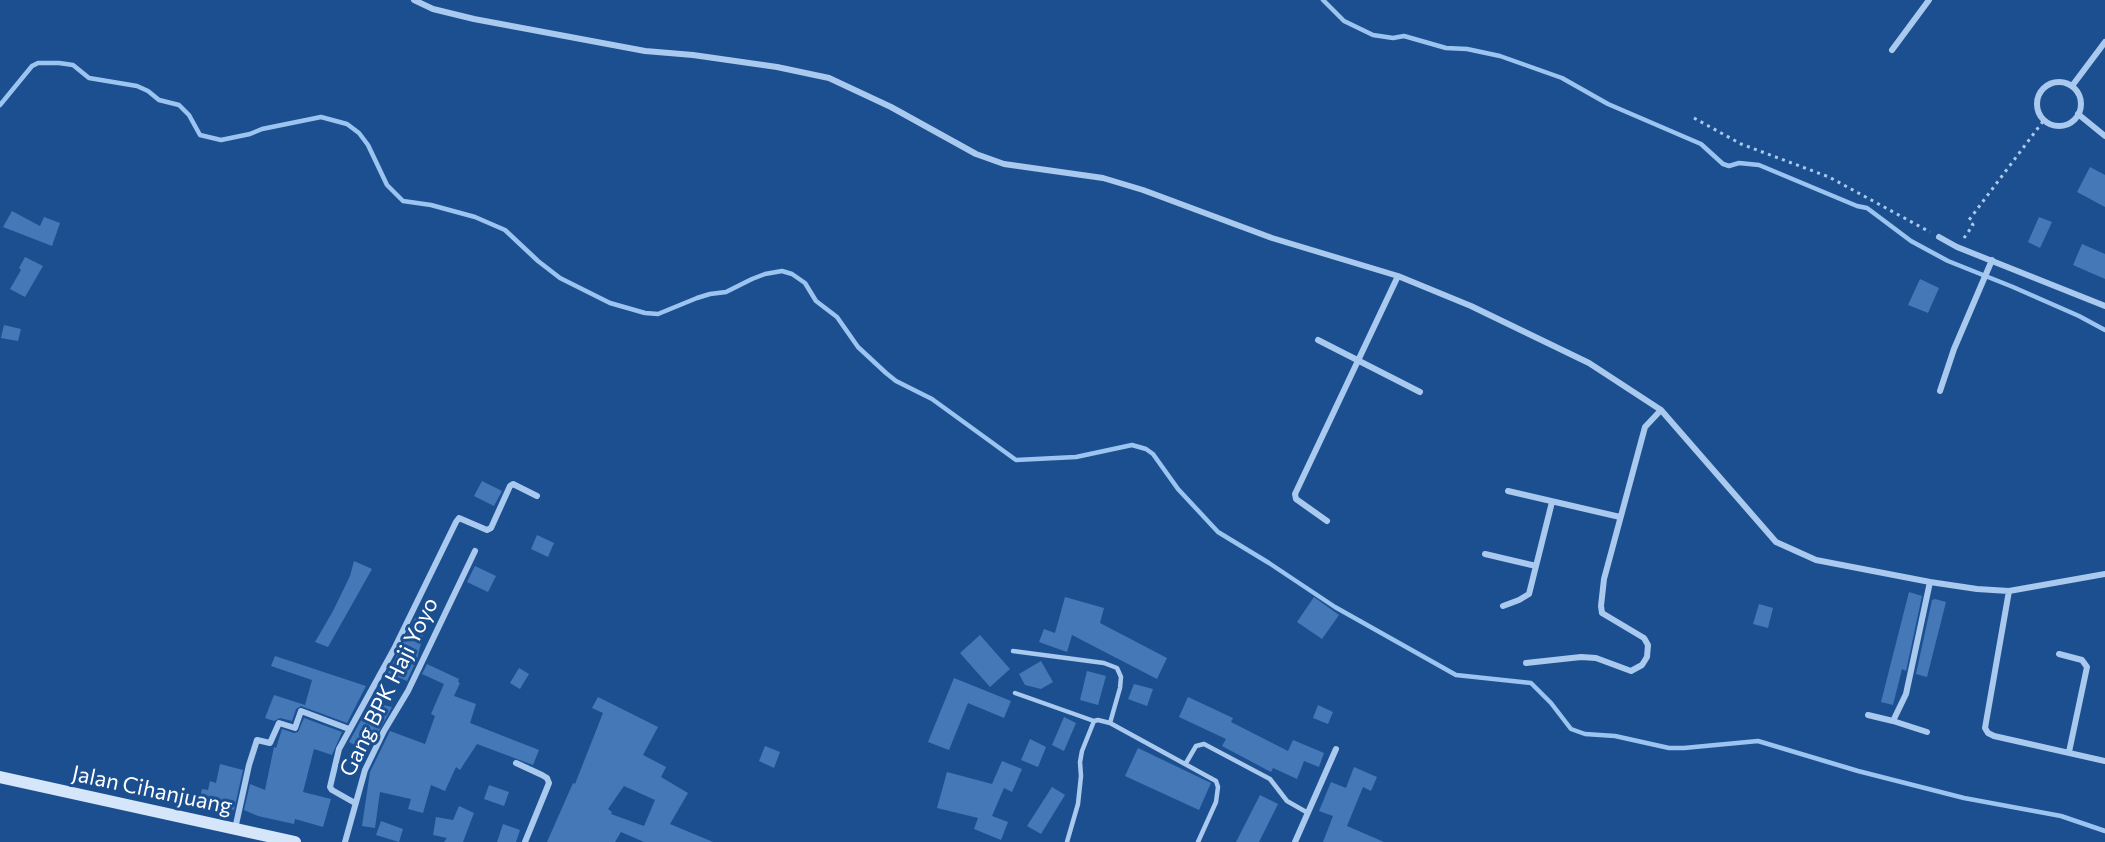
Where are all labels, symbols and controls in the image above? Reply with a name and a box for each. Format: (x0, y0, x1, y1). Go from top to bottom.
street label: Gang BPK Haji Yoyo (334, 593, 444, 781)
street label: Jalan Cihanjuang (69, 760, 235, 820)

